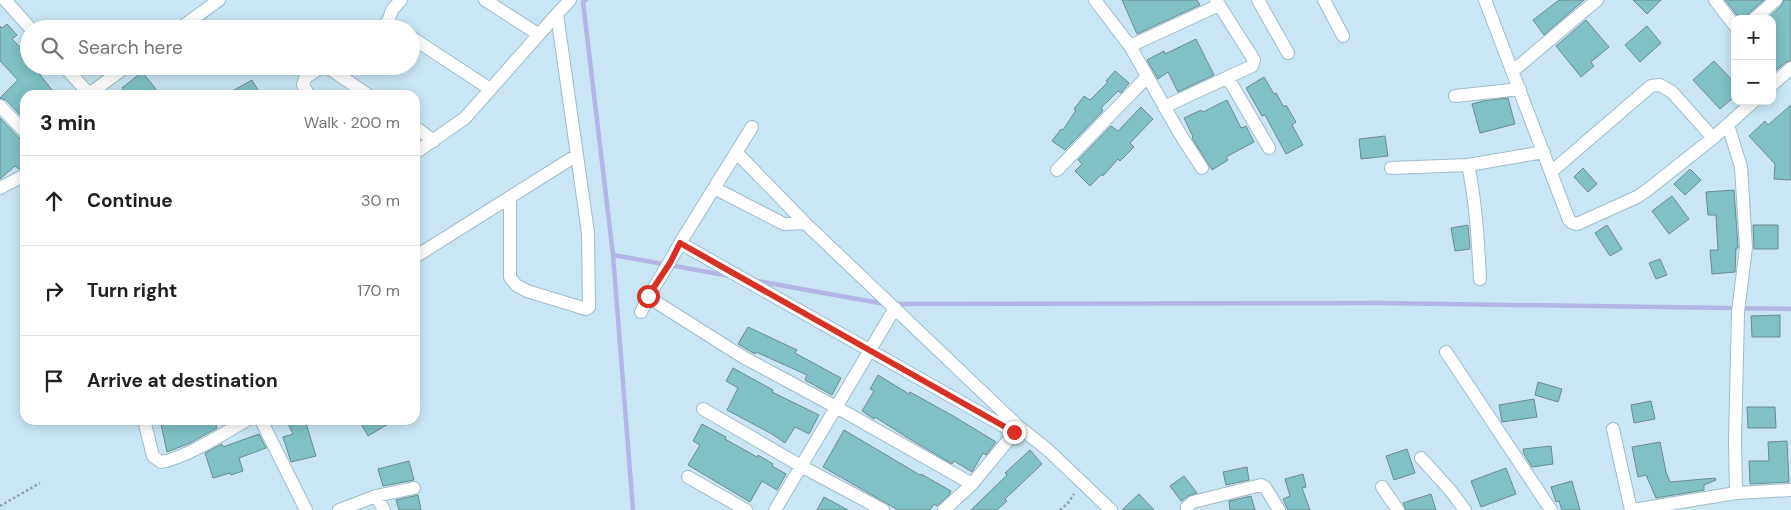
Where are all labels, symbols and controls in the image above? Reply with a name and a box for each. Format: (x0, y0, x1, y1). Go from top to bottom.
map controls (1731, 15, 1776, 105)
button: + (1731, 15, 1776, 60)
search box (20, 20, 420, 75)
icon: search (38, 34, 66, 62)
text: Search here (78, 35, 183, 60)
button: − (1731, 60, 1776, 105)
text: 3 min (40, 109, 96, 137)
text: Walk · 200 m (304, 112, 400, 133)
icon: ahead (40, 187, 68, 215)
text: Continue (87, 188, 173, 213)
text: 30 m (361, 190, 400, 211)
icon: right (40, 277, 68, 305)
text: Turn right (87, 278, 177, 303)
text: 170 m (357, 280, 400, 301)
route start (637, 285, 660, 308)
icon: arrive (40, 367, 68, 395)
text: Arrive at destination (87, 368, 278, 393)
route end (1003, 421, 1026, 444)

